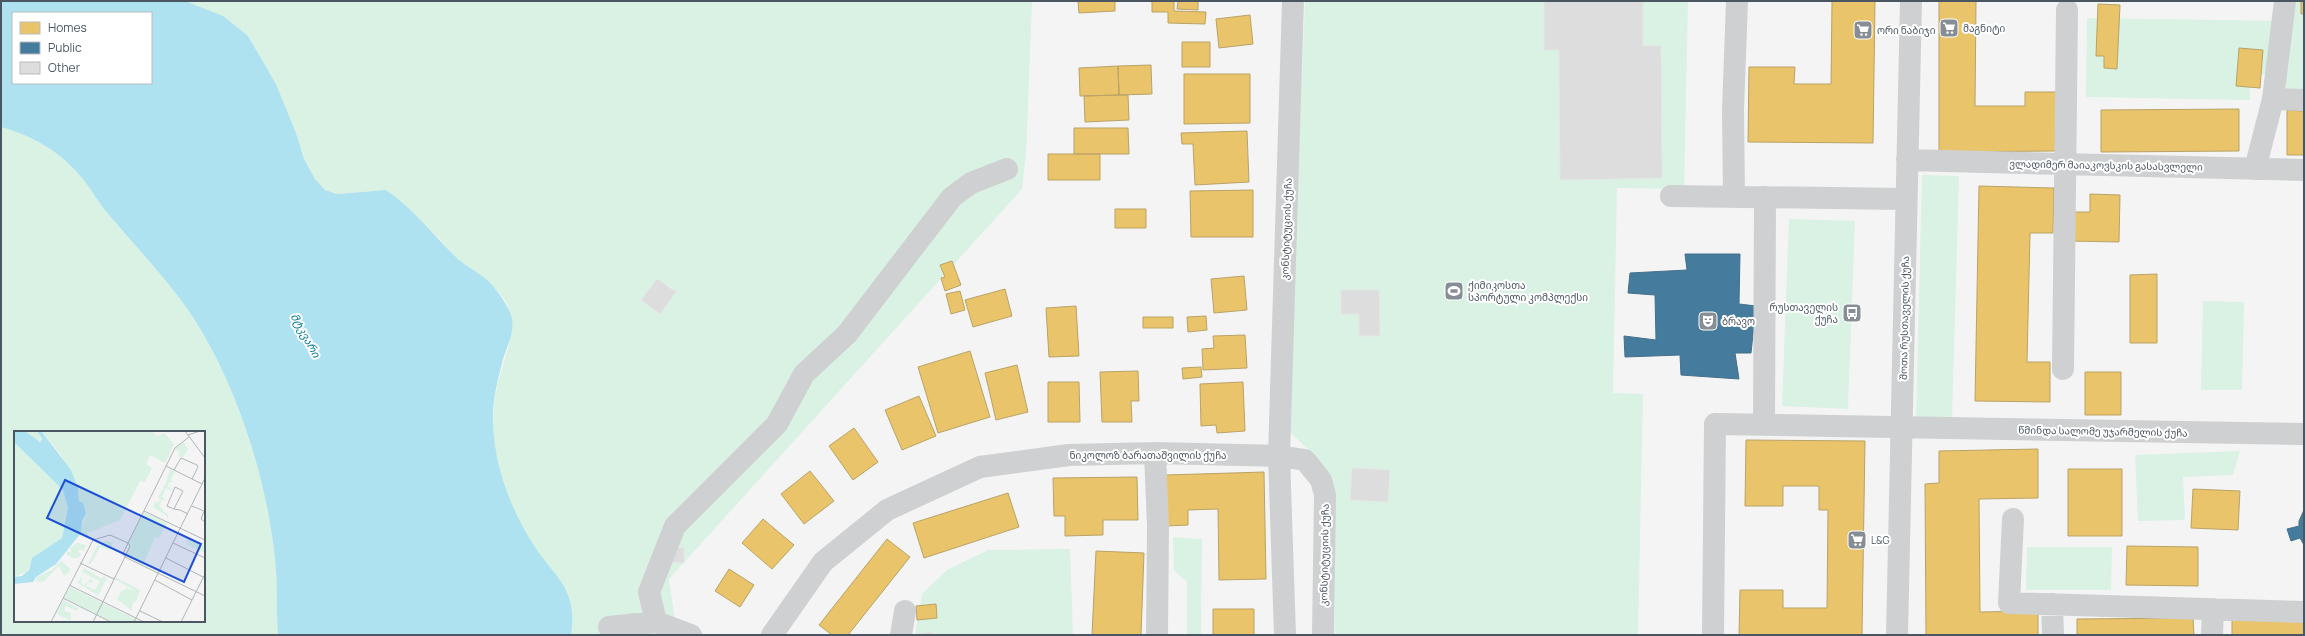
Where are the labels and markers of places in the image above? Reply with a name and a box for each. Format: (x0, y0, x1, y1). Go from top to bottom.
supermarket icon: მაგნიტი (1938, 17, 1960, 39)
supermarket icon: ორი ნაბიჯი (1852, 19, 1874, 41)
place label: მაგნიტი (1963, 21, 2006, 35)
place label: ორი ნაბიჯი (1877, 23, 1936, 37)
place label: ქიმიკოსთა სპორტული კომპლექსი (1468, 278, 1588, 304)
sports icon: ქიმიკოსთა სპორტული კომპლექსი (1443, 280, 1465, 302)
place label: რუსთაველის ქუჩა (1770, 300, 1838, 326)
bus stop icon: რუსთაველის ქუჩა (1841, 302, 1863, 324)
theatre icon: ბრავო (1697, 310, 1719, 332)
place label: ბრავო (1722, 314, 1755, 328)
supermarket icon: L&G (1846, 529, 1868, 551)
place label: L&G (1871, 533, 1890, 547)

